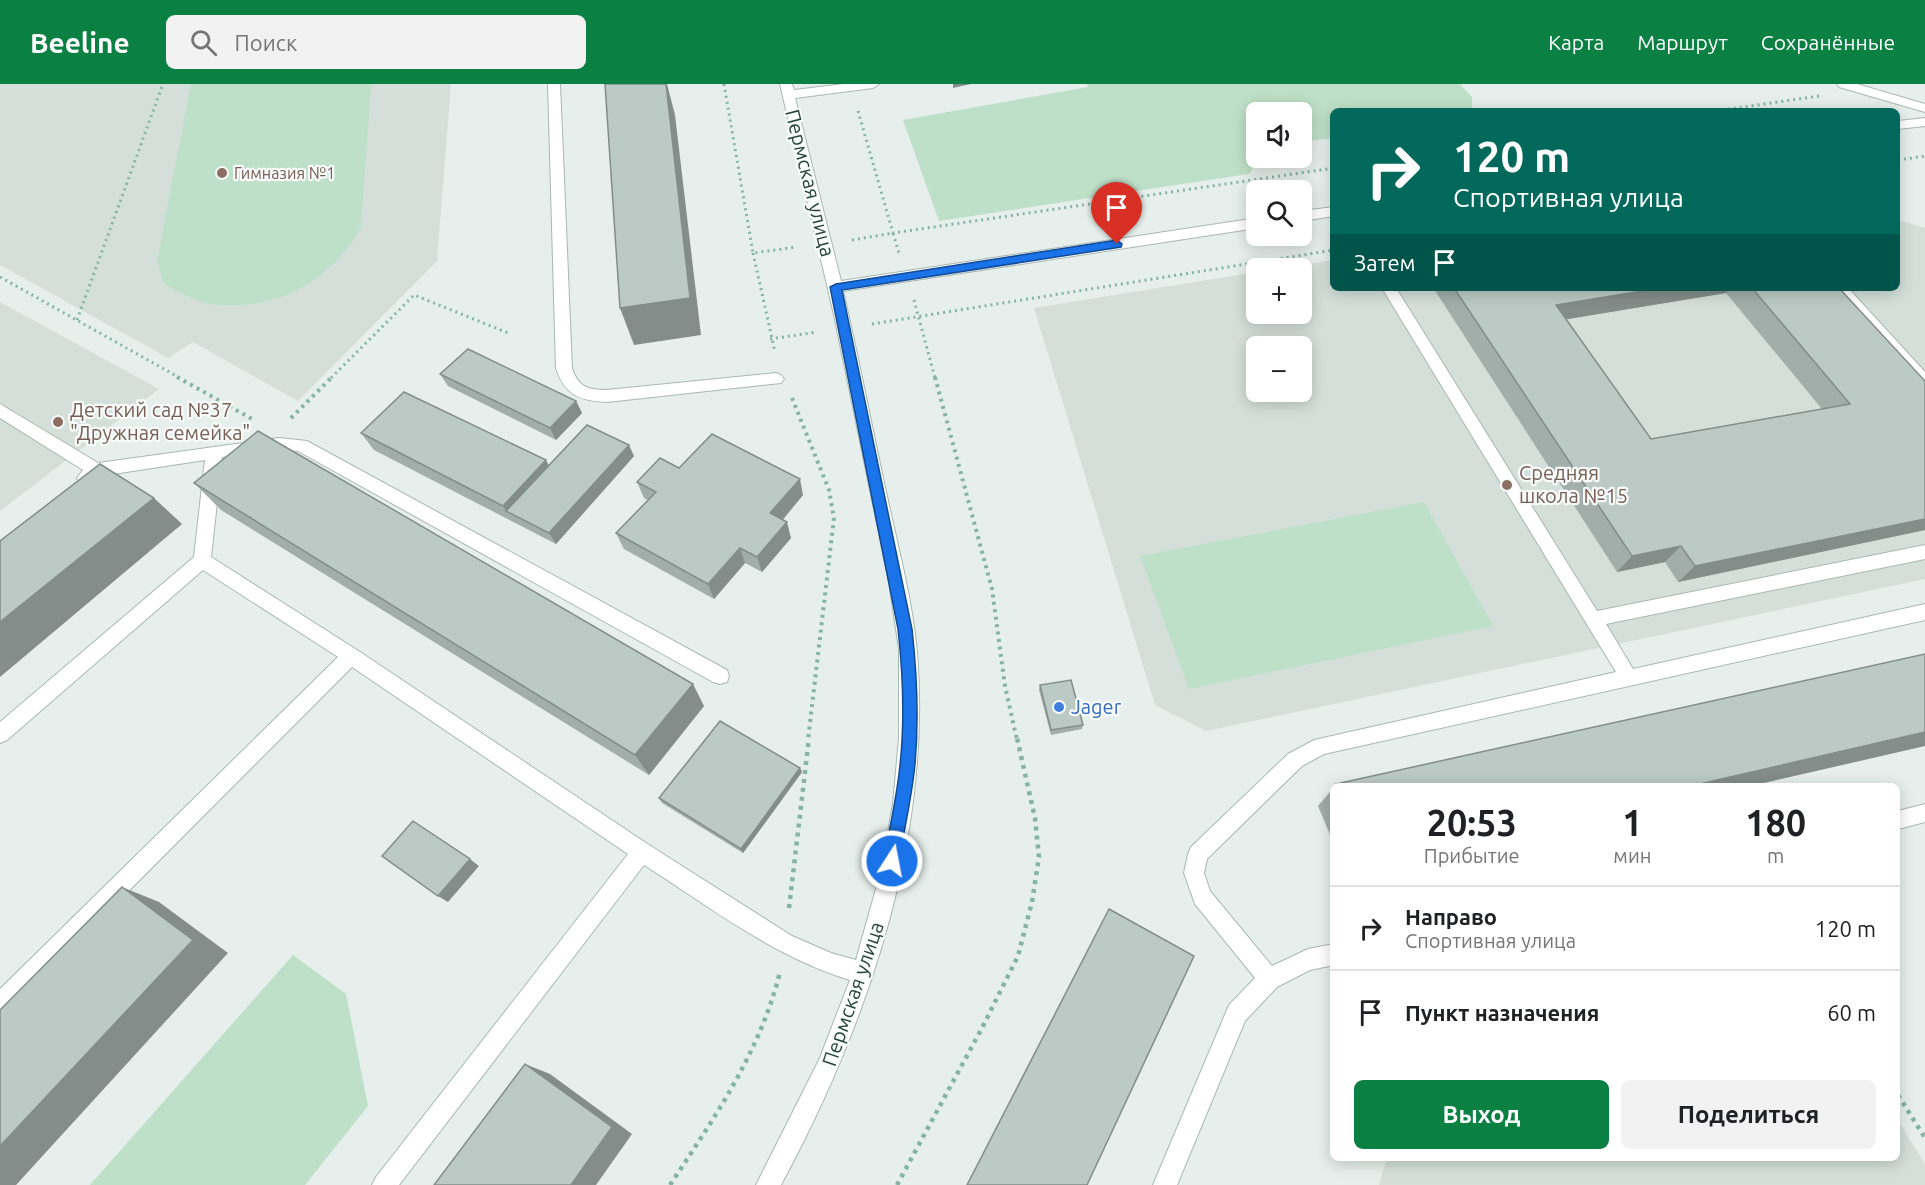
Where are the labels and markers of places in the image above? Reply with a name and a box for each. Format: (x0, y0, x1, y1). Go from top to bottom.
place label: Гимназия №1 (234, 164, 335, 182)
marker: Гимназия №1 (215, 166, 229, 180)
pin (1091, 182, 1142, 244)
place label: Детский сад №37 "Дружная семейка" (70, 398, 250, 444)
marker: Детский сад №37 "Дружная семейка" (51, 415, 65, 429)
place label: Средняя школа №15 (1519, 461, 1628, 507)
marker: Средняя школа №15 (1500, 478, 1514, 492)
place label: Jager (1071, 695, 1122, 718)
marker: Jager (1052, 700, 1066, 714)

